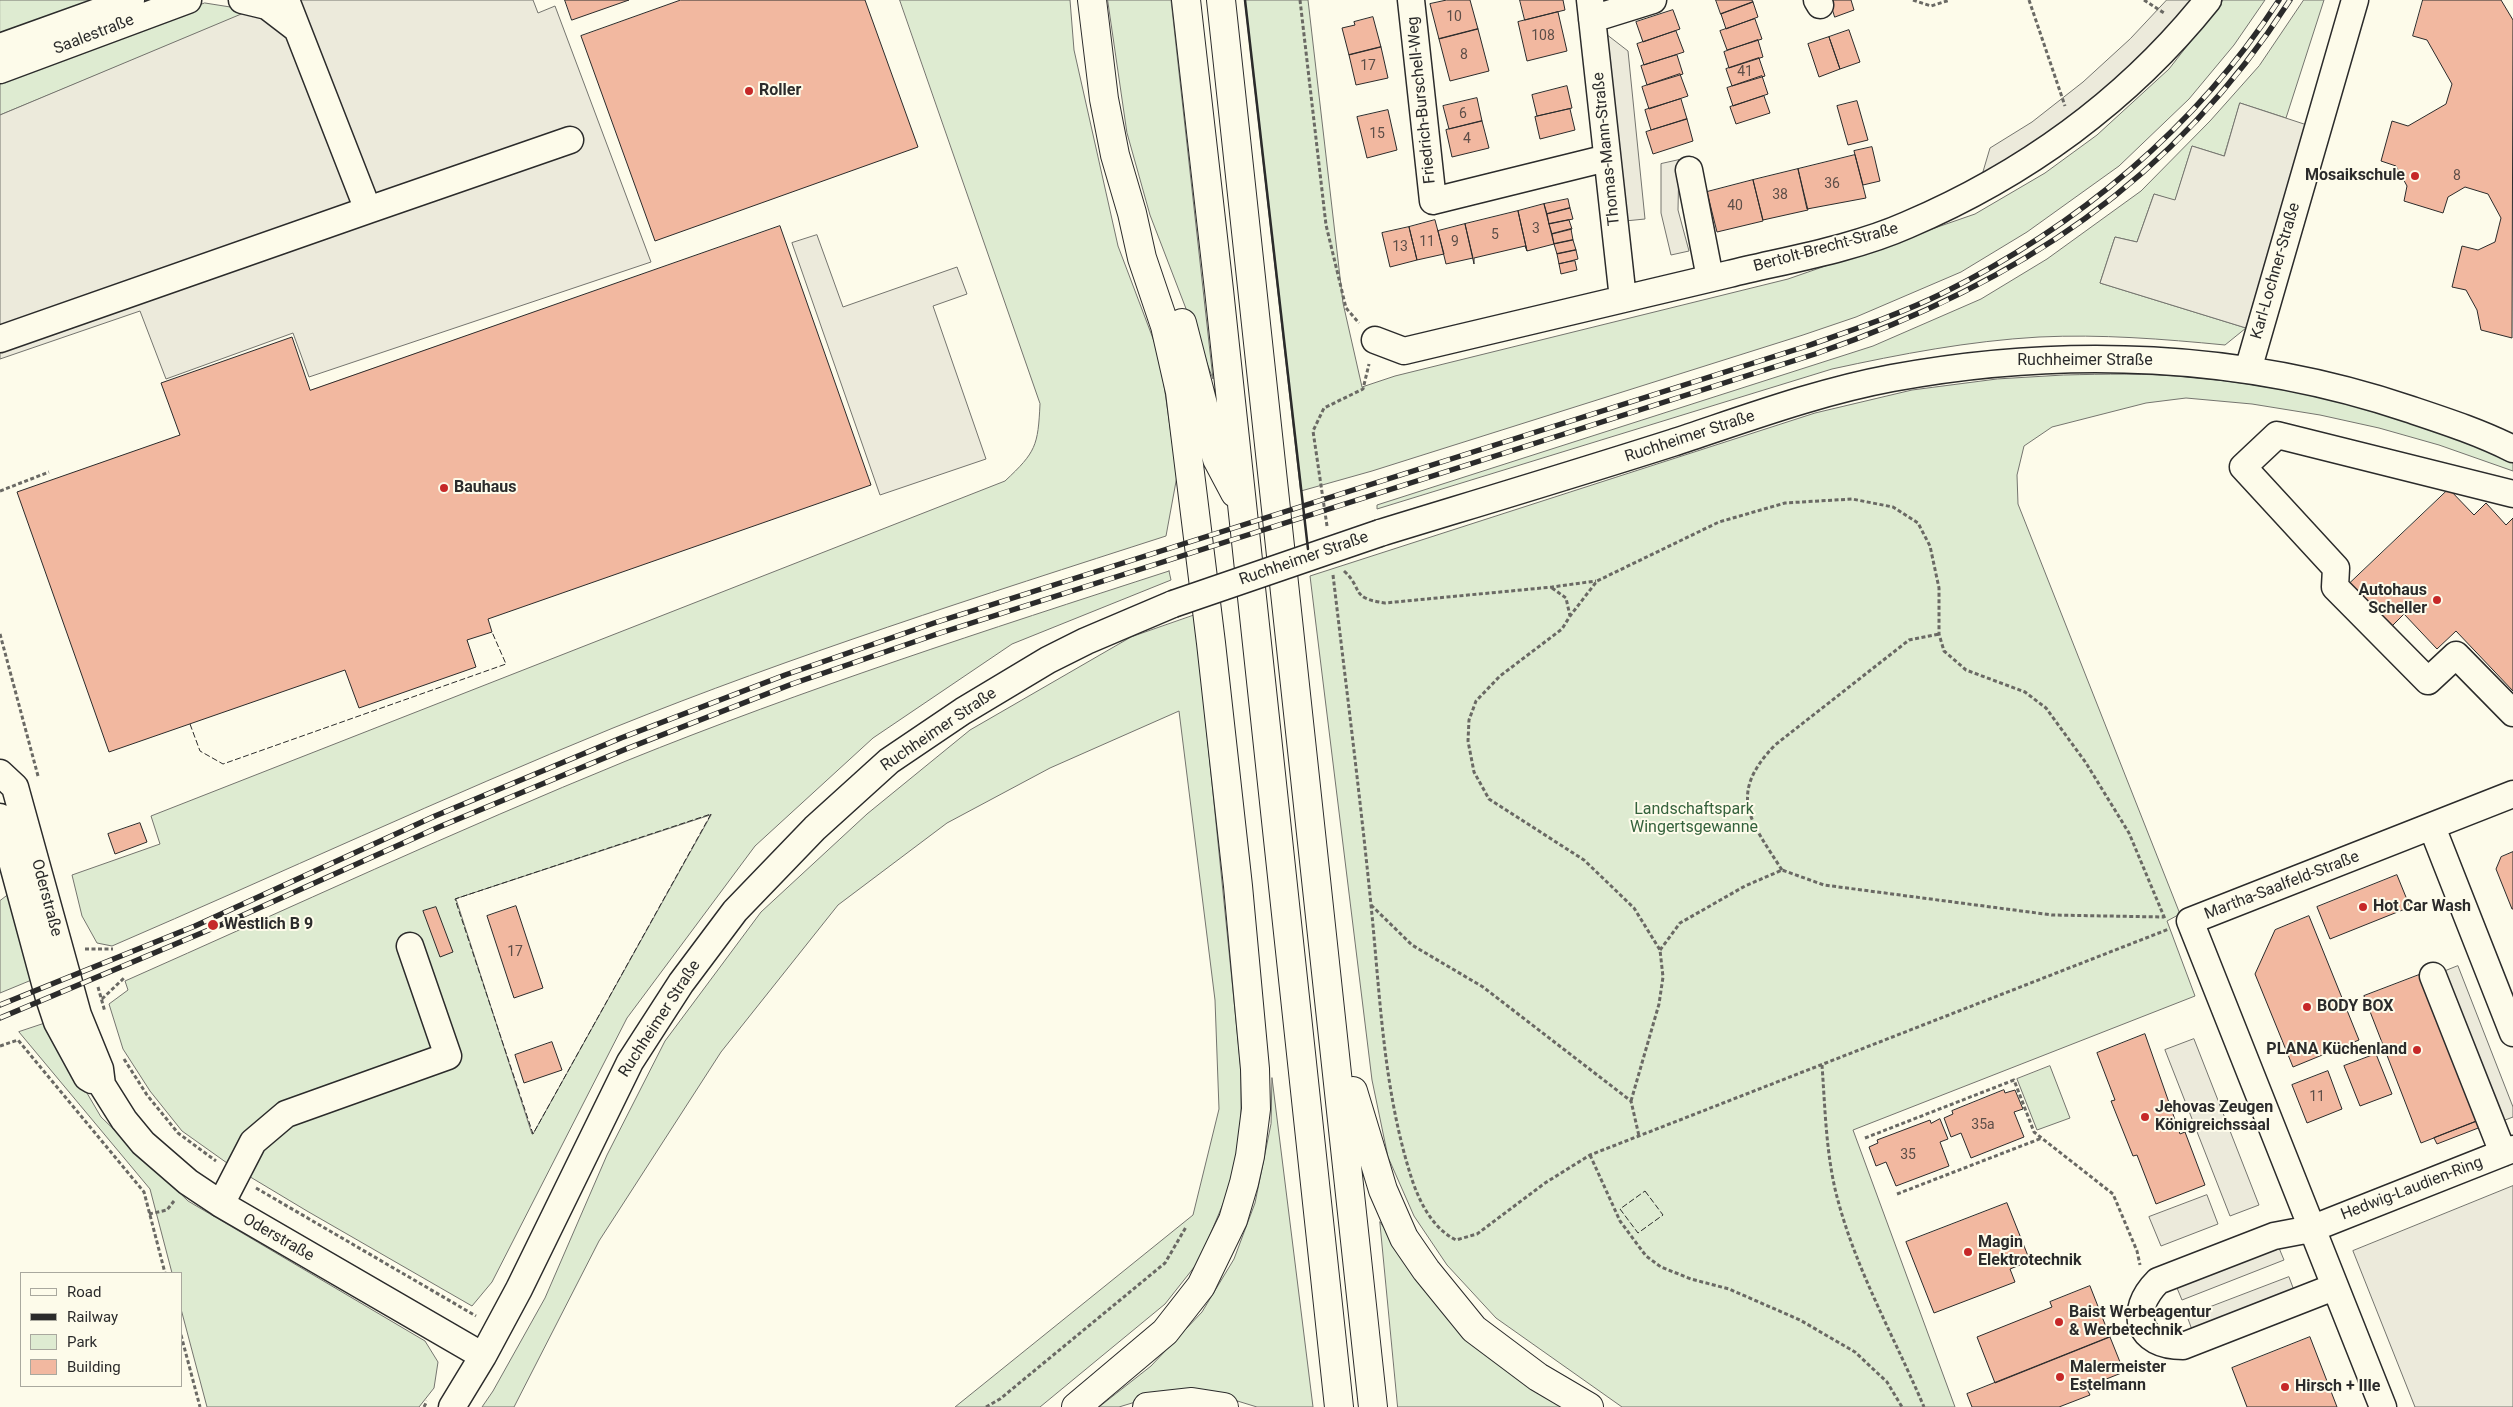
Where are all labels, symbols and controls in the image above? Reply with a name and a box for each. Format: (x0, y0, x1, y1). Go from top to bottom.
house number: 10 (1446, 9, 1462, 25)
street label: Saalestraße (51, 11, 137, 59)
street label: Friedrich-Burschell-Weg (1404, 15, 1440, 185)
house number: 108 (1531, 28, 1555, 44)
house number: 8 (1460, 47, 1468, 63)
house number: 17 (1360, 58, 1376, 74)
house number: 41 (1737, 64, 1753, 80)
street label: Thomas-Mann-Straße (1589, 71, 1625, 227)
place label: Roller (759, 81, 801, 101)
marker: Roller (743, 85, 755, 97)
house number: 6 (1459, 106, 1467, 122)
house number: 15 (1369, 126, 1385, 142)
house number: 4 (1463, 131, 1471, 147)
place label: Mosaikschule (2305, 166, 2405, 186)
house number: 8 (2453, 168, 2461, 184)
marker: Mosaikschule (2409, 170, 2421, 182)
house number: 36 (1824, 176, 1840, 192)
house number: 38 (1772, 187, 1788, 203)
house number: 40 (1727, 198, 1743, 214)
street label: Karl-Lochner-Straße (2247, 201, 2305, 341)
street label: Bertolt-Brecht-Straße (1751, 219, 1901, 277)
house number: 3 (1532, 221, 1540, 237)
house number: 5 (1491, 227, 1499, 243)
house number: 11 (1419, 234, 1435, 250)
house number: 9 (1451, 234, 1459, 250)
house number: 13 (1392, 239, 1408, 255)
street label: Ruchheimer Straße (2017, 351, 2153, 371)
street label: Ruchheimer Straße (1623, 407, 1757, 467)
place label: Bauhaus (454, 478, 516, 498)
marker: Bauhaus (438, 482, 450, 494)
street label: Ruchheimer Straße (1237, 528, 1371, 590)
place label: Autohaus Scheller (2358, 581, 2427, 619)
marker: Autohaus Scheller (2431, 594, 2443, 606)
street label: Ruchheimer Straße (877, 684, 1001, 776)
park label: Landschaftspark Wingertsgewanne (1630, 800, 1758, 838)
street label: Martha-Saalfeld-Straße (2202, 848, 2362, 924)
street label: Oderstraße (26, 857, 66, 939)
place label: Hot Car Wash (2373, 897, 2471, 917)
marker: Hot Car Wash (2357, 901, 2369, 913)
place label: Westlich B 9 (224, 915, 313, 935)
marker: Westlich B 9 (206, 918, 220, 932)
house number: 17 (507, 944, 523, 960)
street label: Ruchheimer Straße (615, 957, 705, 1081)
place label: BODY BOX (2317, 997, 2393, 1017)
marker: BODY BOX (2301, 1001, 2313, 1013)
place label: PLANA Küchenland (2266, 1040, 2407, 1060)
marker: PLANA Küchenland (2411, 1044, 2423, 1056)
house number: 11 (2309, 1089, 2325, 1105)
place label: Jehovas Zeugen Königreichssaal (2155, 1098, 2273, 1136)
marker: Jehovas Zeugen Königreichssaal (2139, 1111, 2151, 1123)
house number: 35a (1971, 1117, 1995, 1133)
house number: 35 (1900, 1147, 1916, 1163)
street label: Hedwig-Laudien-Ring (2338, 1153, 2486, 1225)
street label: Oderstraße (239, 1210, 317, 1266)
place label: Magin Elektrotechnik (1978, 1233, 2082, 1271)
marker: Magin Elektrotechnik (1962, 1246, 1974, 1258)
legend (20, 1272, 182, 1387)
text: Road (67, 1283, 101, 1301)
place label: Baist Werbeagentur & Werbetechnik (2069, 1303, 2211, 1341)
text: Railway (67, 1308, 118, 1326)
marker: Baist Werbeagentur & Werbetechnik (2053, 1316, 2065, 1328)
text: Park (67, 1333, 97, 1351)
text: Building (67, 1358, 121, 1376)
place label: Malermeister Estelmann (2070, 1358, 2166, 1396)
marker: Malermeister Estelmann (2054, 1371, 2066, 1383)
place label: Hirsch + Ille (2295, 1377, 2380, 1397)
marker: Hirsch + Ille (2279, 1381, 2291, 1393)

